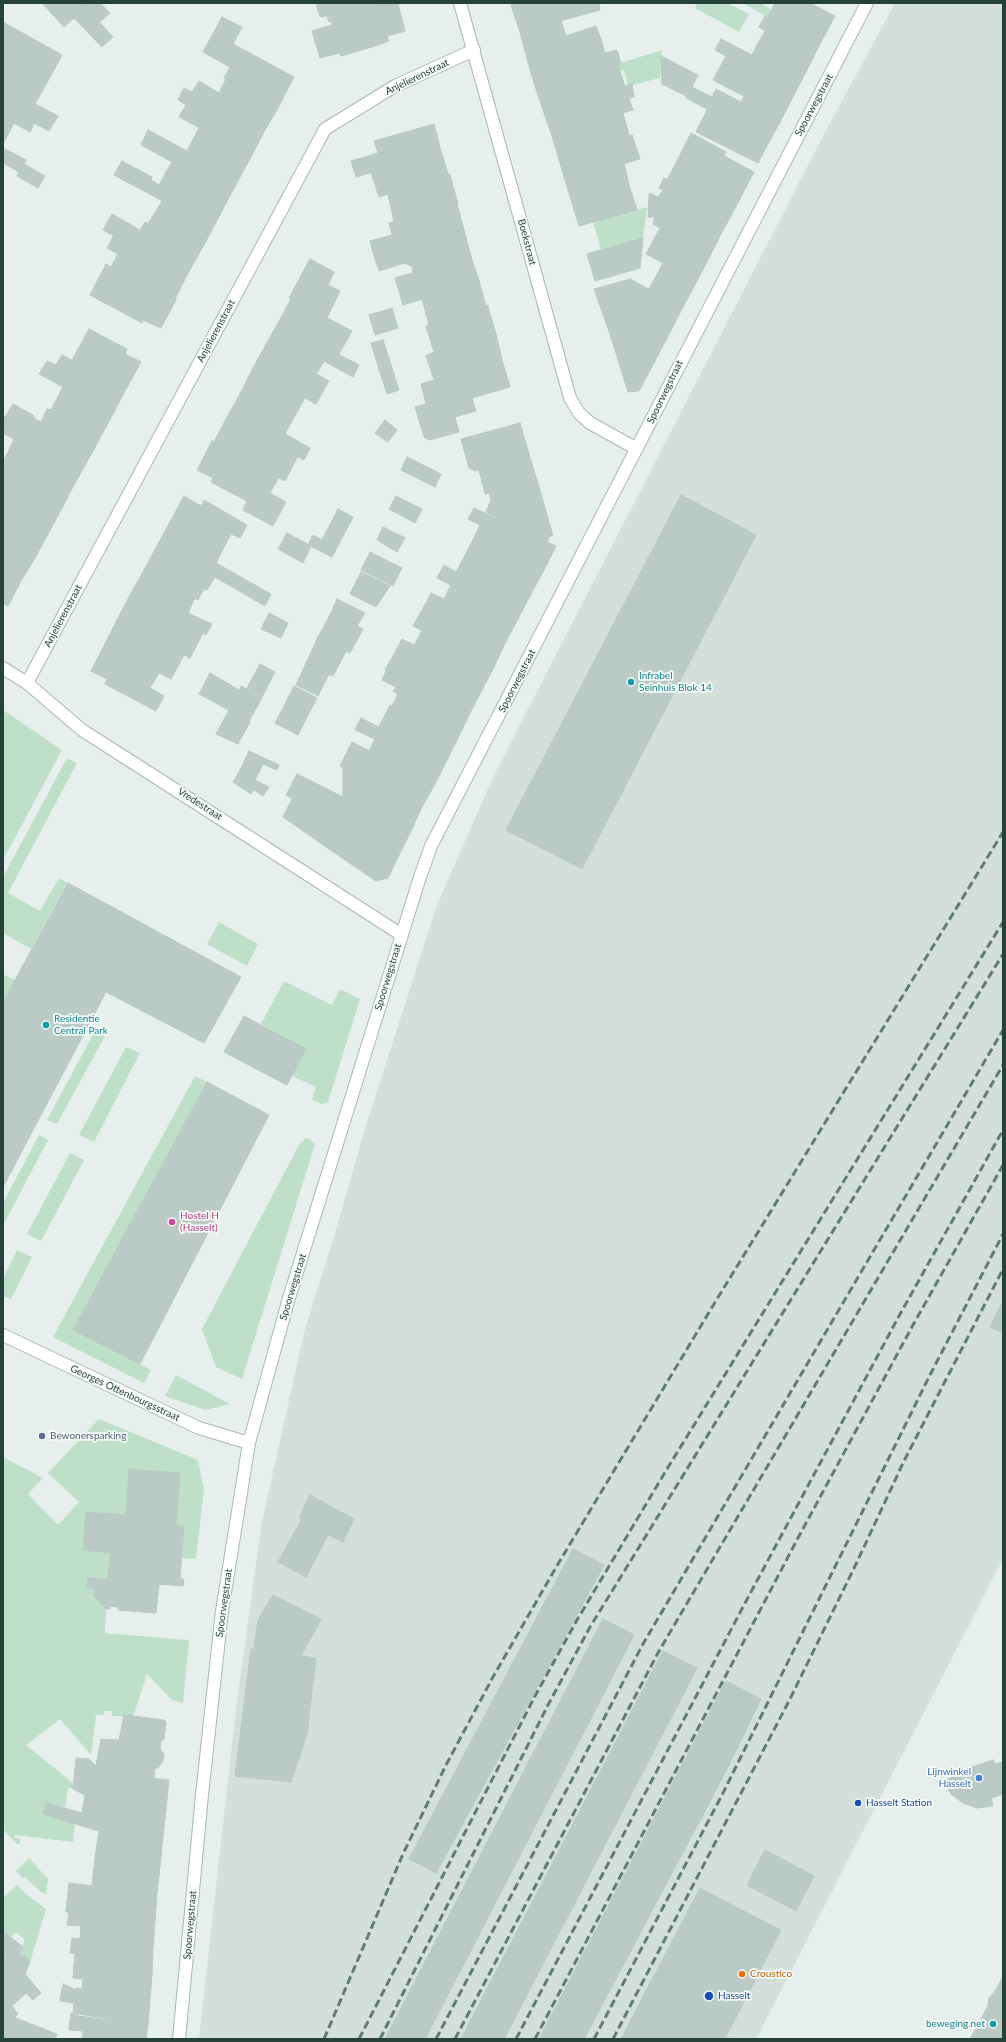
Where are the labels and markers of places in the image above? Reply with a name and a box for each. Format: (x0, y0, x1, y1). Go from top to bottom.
place label: Infrabel Seinhuis Blok 14 (639, 670, 712, 694)
marker: Infrabel Seinhuis Blok 14 (626, 677, 636, 687)
place label: Residentie Central Park (54, 1013, 108, 1036)
marker: Residentie Central Park (41, 1020, 51, 1030)
place label: Hostel H (Hasselt) (180, 1210, 219, 1234)
marker: Hostel H (Hasselt) (167, 1217, 177, 1227)
place label: Bewonersparking (50, 1430, 126, 1442)
marker: Bewonersparking (37, 1431, 47, 1441)
place label: Lijnwinkel Hasselt (927, 1766, 971, 1790)
marker: Lijnwinkel Hasselt (974, 1773, 984, 1783)
place label: Hasselt Station (866, 1797, 932, 1809)
marker: Hasselt Station (853, 1798, 863, 1808)
place label: Croustico (750, 1968, 792, 1980)
marker: Croustico (737, 1969, 747, 1979)
marker: Hasselt (703, 1990, 715, 2002)
place label: Hasselt (718, 1990, 750, 2002)
place label: beweging.net (926, 2018, 985, 2030)
marker: beweging.net (988, 2019, 998, 2029)

